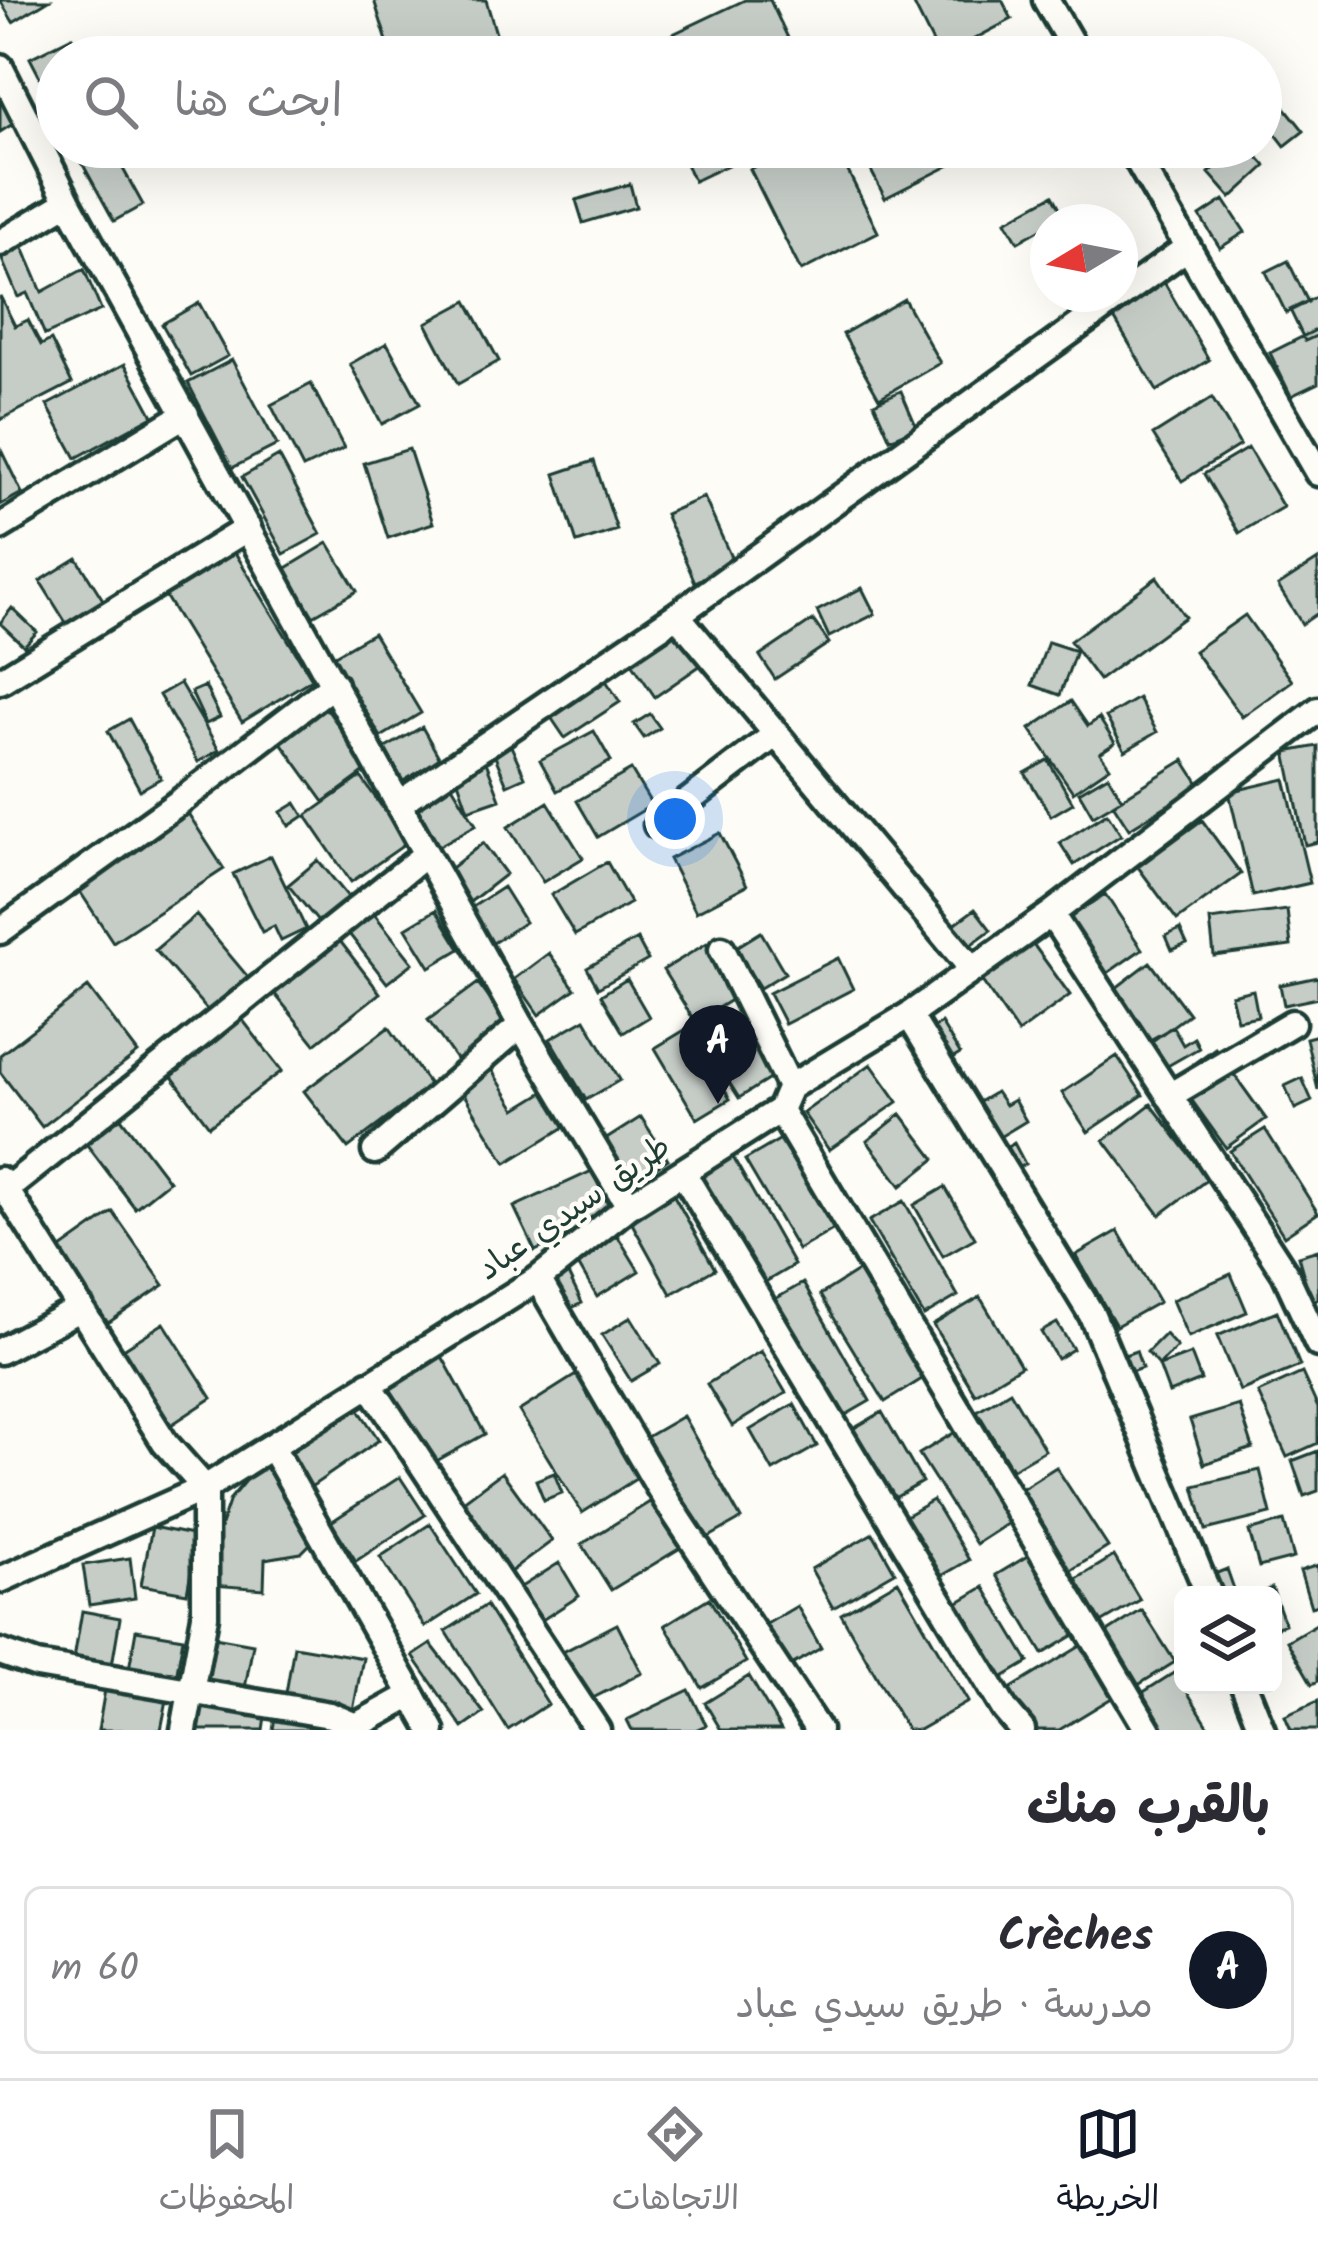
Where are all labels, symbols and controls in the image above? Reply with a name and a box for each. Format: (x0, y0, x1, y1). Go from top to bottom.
search box (36, 36, 1282, 168)
text: ابحث هنا (174, 67, 342, 139)
icon: search (78, 69, 144, 135)
north arrow (1030, 204, 1138, 312)
your location (645, 789, 705, 849)
pin: A (679, 1005, 757, 1104)
street label: طريق سيدي عباد (467, 1122, 683, 1296)
map controls (1174, 1586, 1282, 1694)
button: layers (1174, 1586, 1282, 1694)
text: بالقرب منك (1027, 1768, 1270, 1849)
text: Crèches (998, 1902, 1153, 1974)
text: 60 m (51, 1939, 139, 2001)
text: A (1216, 1939, 1240, 2001)
text: مدرسة · طريق سيدي عباد (736, 1976, 1153, 2038)
tab: المحفوظات (159, 2101, 295, 2227)
tab: الاتجاهات (612, 2101, 739, 2227)
tab: الخريطة (1056, 2101, 1159, 2227)

